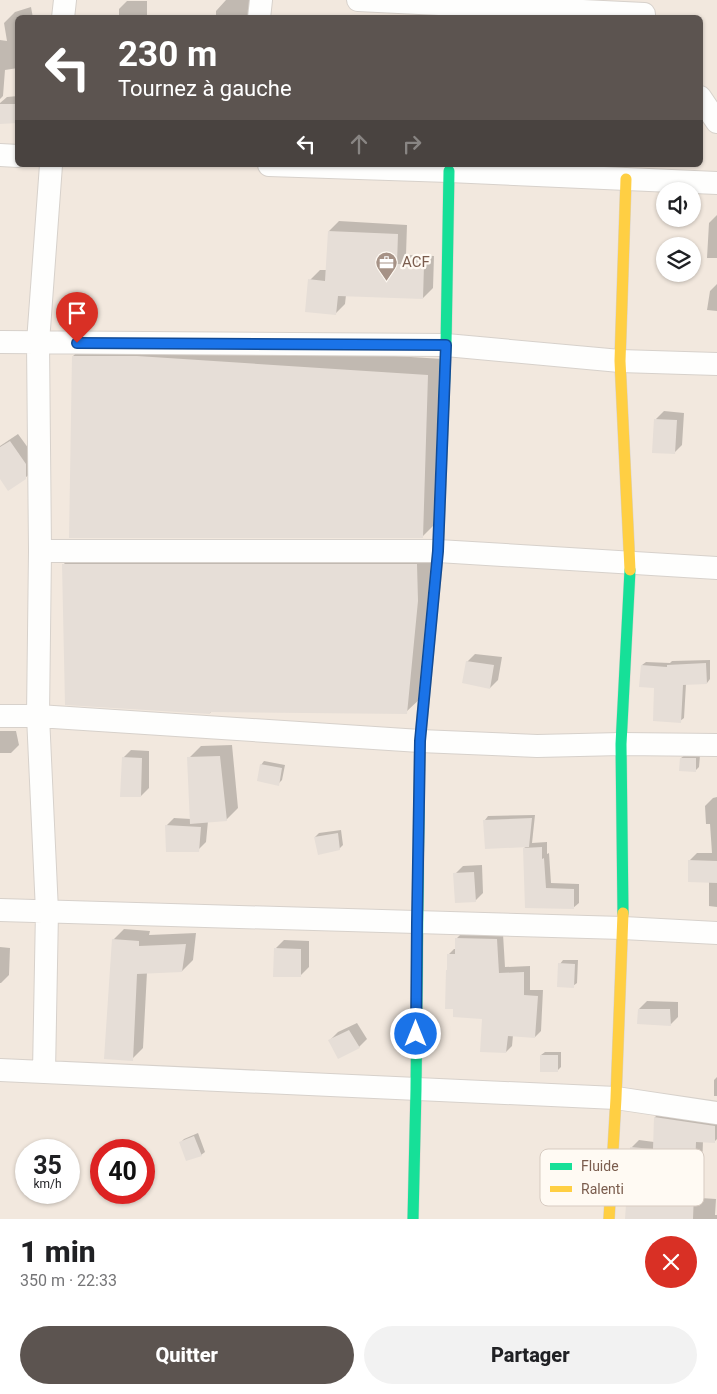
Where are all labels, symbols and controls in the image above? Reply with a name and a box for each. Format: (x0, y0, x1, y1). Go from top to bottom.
text: 230 m (118, 34, 217, 75)
icon: left (35, 35, 100, 100)
text: Tournez à gauche (118, 76, 292, 101)
icon: left (292, 130, 320, 158)
icon: ahead (345, 130, 373, 158)
icon: right (398, 130, 426, 158)
map controls (656, 182, 701, 282)
button: sound (656, 182, 701, 227)
button: layers (656, 237, 701, 282)
office icon: ACF (374, 250, 398, 281)
place label: ACF (402, 253, 430, 271)
pin (56, 292, 98, 343)
icon: arrive (63, 299, 91, 327)
position arrow (389, 1007, 441, 1059)
speed limit sign: 40 (90, 1139, 155, 1204)
legend (540, 1149, 704, 1206)
text: 35 (33, 1151, 62, 1180)
text: Fluide (581, 1158, 619, 1174)
text: km/h (33, 1177, 62, 1191)
text: Ralenti (581, 1181, 624, 1197)
text: 1 min (20, 1234, 96, 1269)
button: close (645, 1236, 697, 1288)
text: 350 m · 22:33 (20, 1271, 117, 1290)
button: Quitter (20, 1326, 354, 1384)
button: Partager (364, 1326, 697, 1384)

